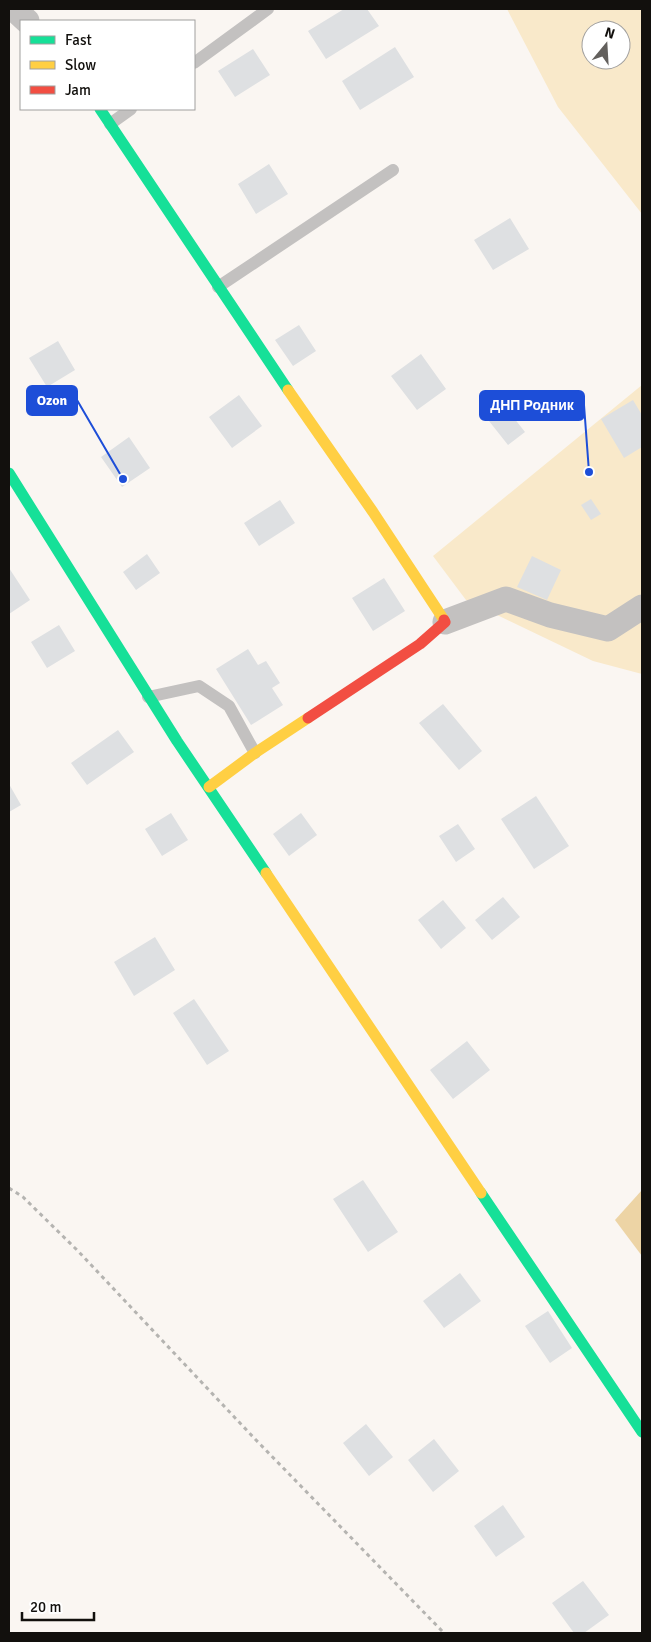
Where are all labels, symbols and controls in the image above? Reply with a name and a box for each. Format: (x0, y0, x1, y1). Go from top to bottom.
legend (20, 20, 195, 110)
north arrow (581, 20, 631, 70)
text: N (603, 24, 617, 43)
text: Fast (65, 31, 92, 49)
text: Slow (65, 56, 96, 74)
text: Jam (65, 81, 91, 99)
callout: Ozon (27, 386, 77, 415)
callout: ДНП Родник (480, 391, 584, 420)
text: Ozon (37, 392, 67, 409)
text: ДНП Родник (490, 397, 575, 414)
scale bar (22, 1590, 95, 1622)
text: 20 m (30, 1598, 61, 1616)

